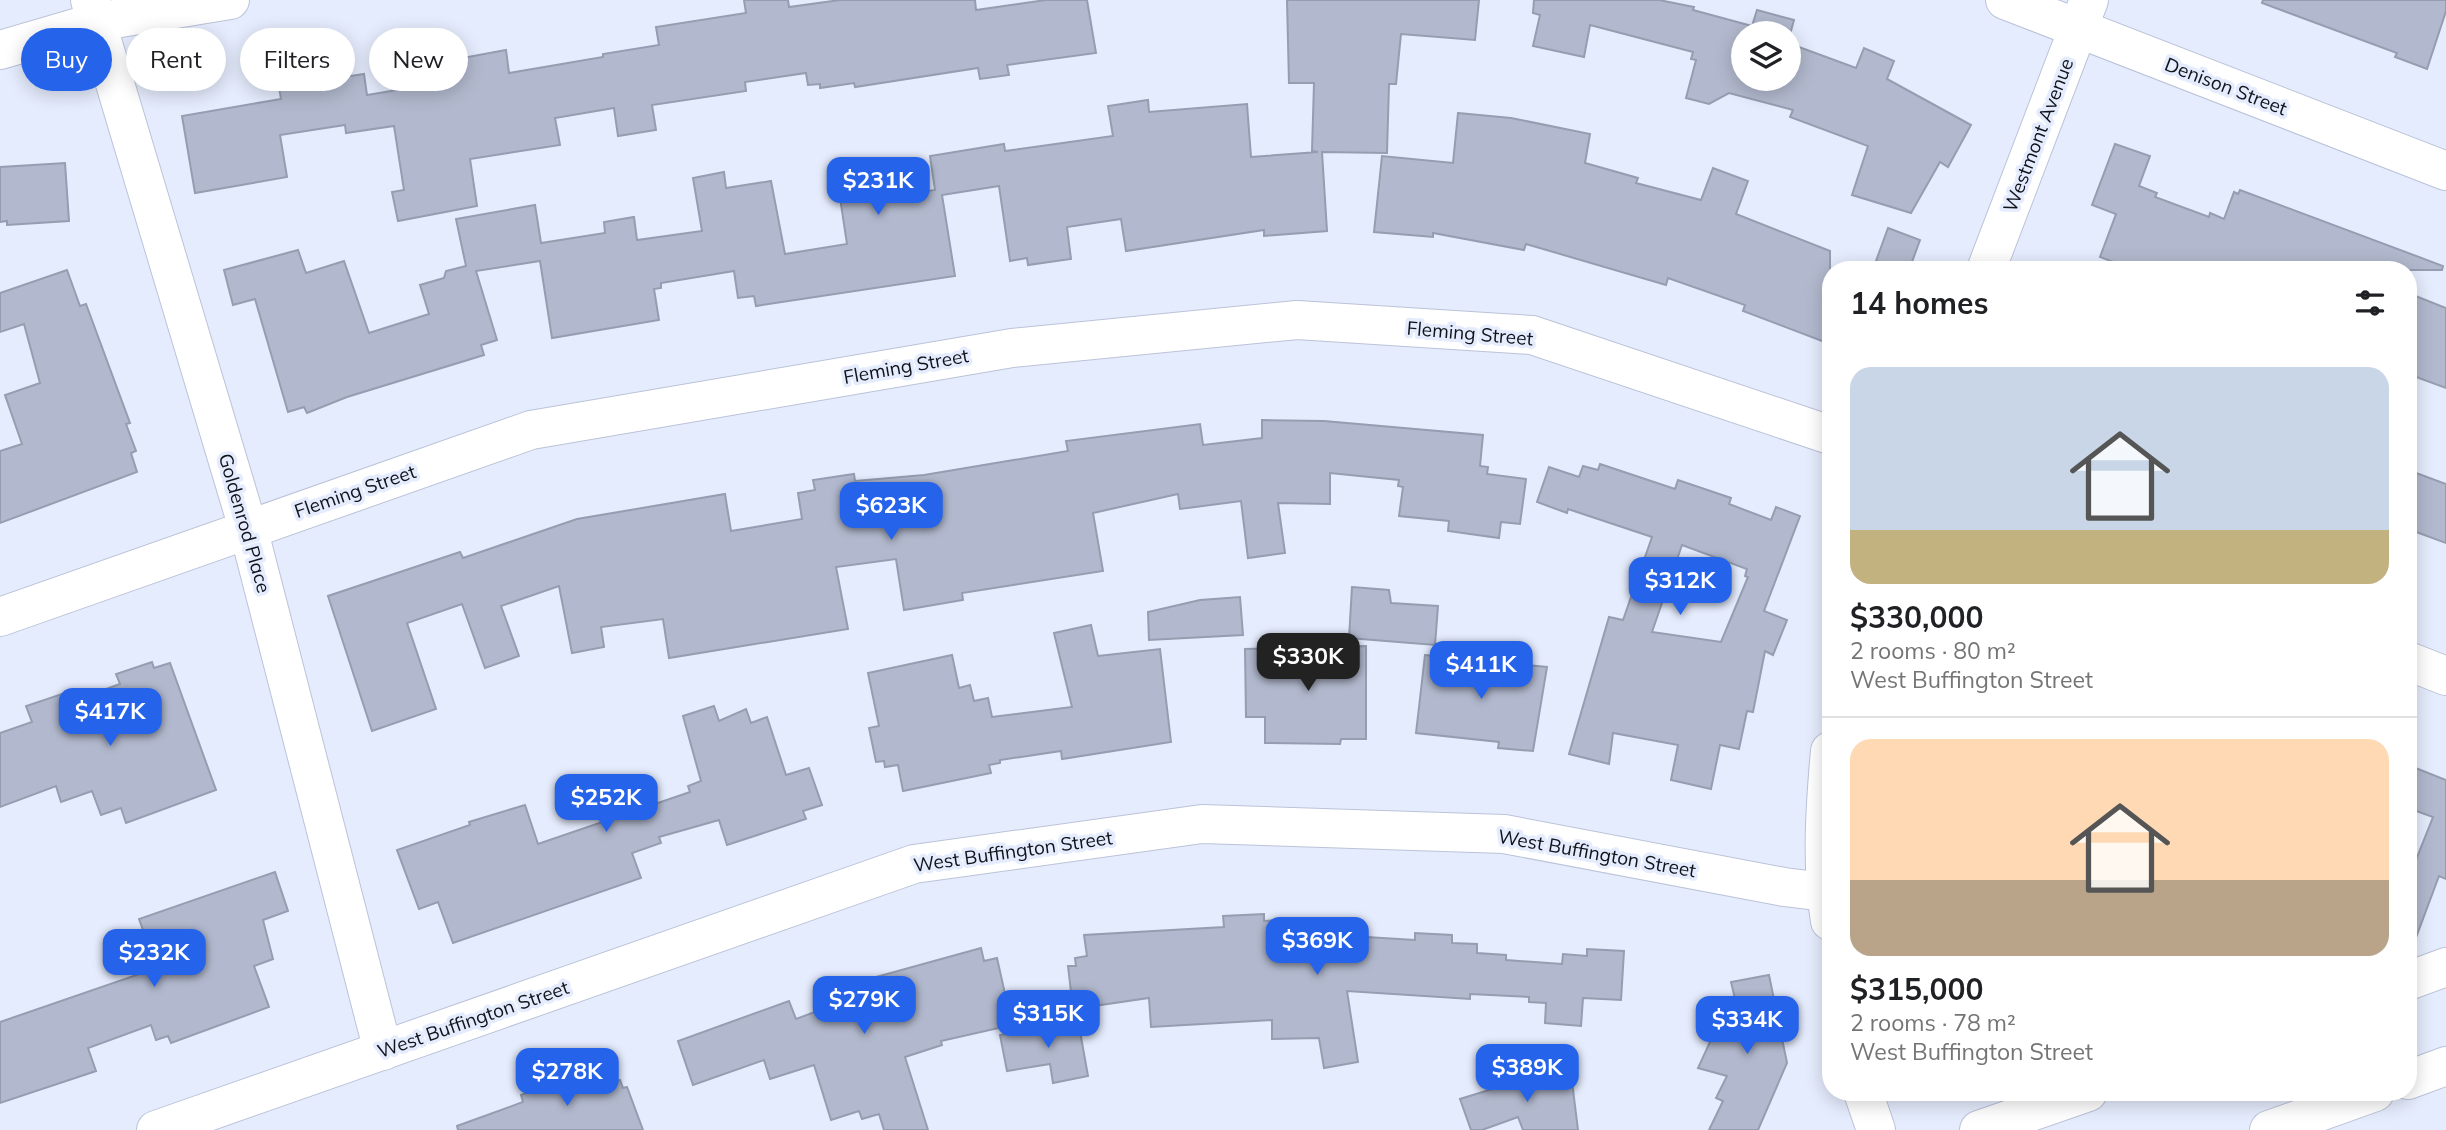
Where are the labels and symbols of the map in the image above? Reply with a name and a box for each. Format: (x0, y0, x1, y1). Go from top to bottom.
street label: Denison Street (2161, 52, 2291, 120)
street label: Westmont Avenue (1998, 55, 2078, 215)
pin: $231K (829, 158, 927, 217)
street label: Fleming Street (1406, 316, 1535, 351)
street label: Fleming Street (841, 343, 971, 389)
street label: Goldenrod Place (214, 450, 276, 596)
street label: Fleming Street (291, 459, 419, 523)
pin: $623K (842, 482, 940, 542)
pin: $312K (1631, 558, 1729, 617)
pin: $330K (1259, 634, 1357, 693)
pin: $411K (1432, 642, 1530, 701)
pin: $417K (61, 688, 159, 748)
pin: $252K (557, 774, 655, 834)
street label: West Buffington Street (1496, 824, 1698, 882)
street label: West Buffington Street (912, 825, 1114, 877)
pin: $369K (1268, 918, 1366, 977)
pin: $232K (105, 930, 203, 989)
street label: West Buffington Street (374, 975, 572, 1063)
pin: $279K (815, 976, 913, 1036)
pin: $315K (999, 990, 1097, 1050)
pin: $334K (1698, 996, 1796, 1056)
pin: $389K (1478, 1044, 1576, 1104)
pin: $278K (518, 1048, 616, 1108)

